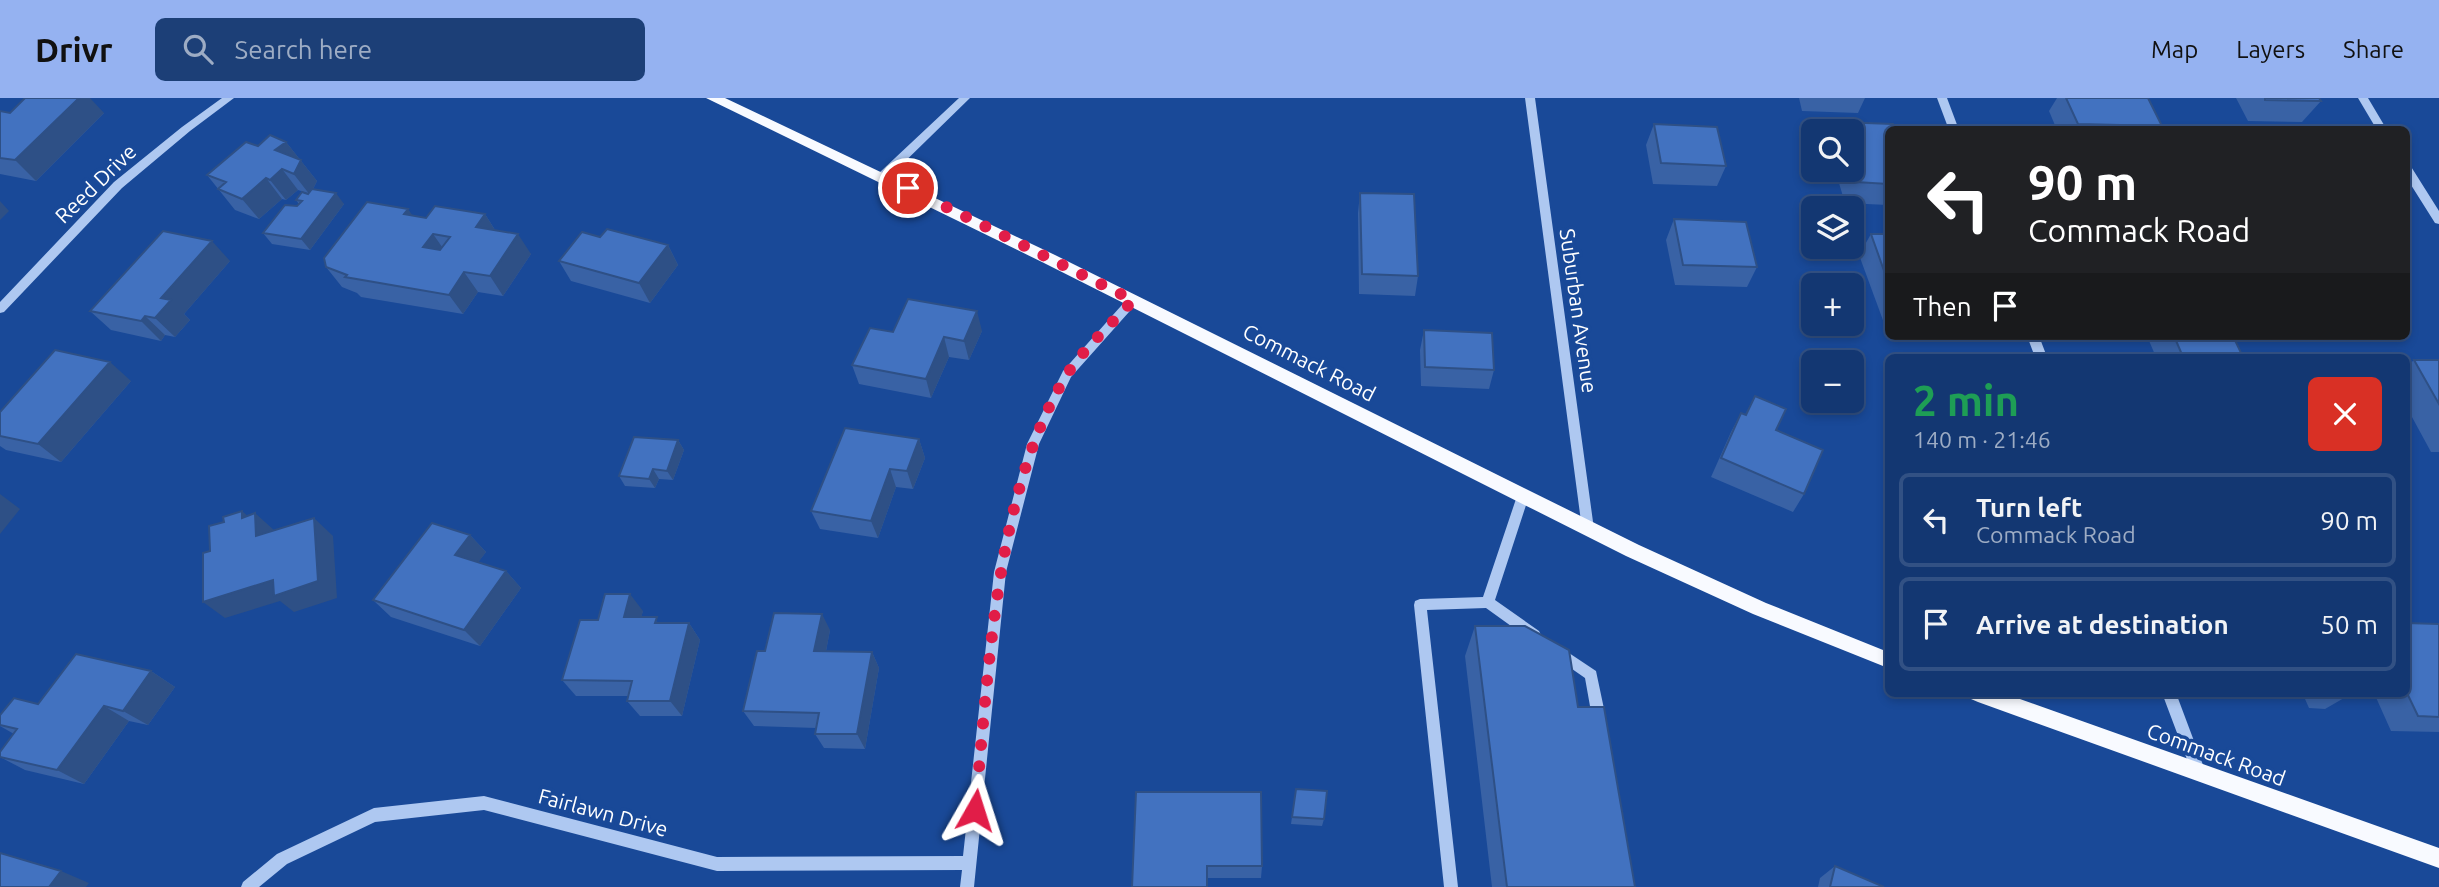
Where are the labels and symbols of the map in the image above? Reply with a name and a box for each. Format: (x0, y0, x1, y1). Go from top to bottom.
street label: Reed Drive (50, 139, 141, 228)
pin (878, 158, 938, 218)
street label: Suburban Avenue (1556, 227, 1602, 395)
street label: Commack Road (1239, 318, 1380, 406)
street label: Commack Road (2144, 718, 2289, 790)
position arrow (938, 773, 1012, 847)
street label: Fairlawn Drive (536, 783, 671, 841)

